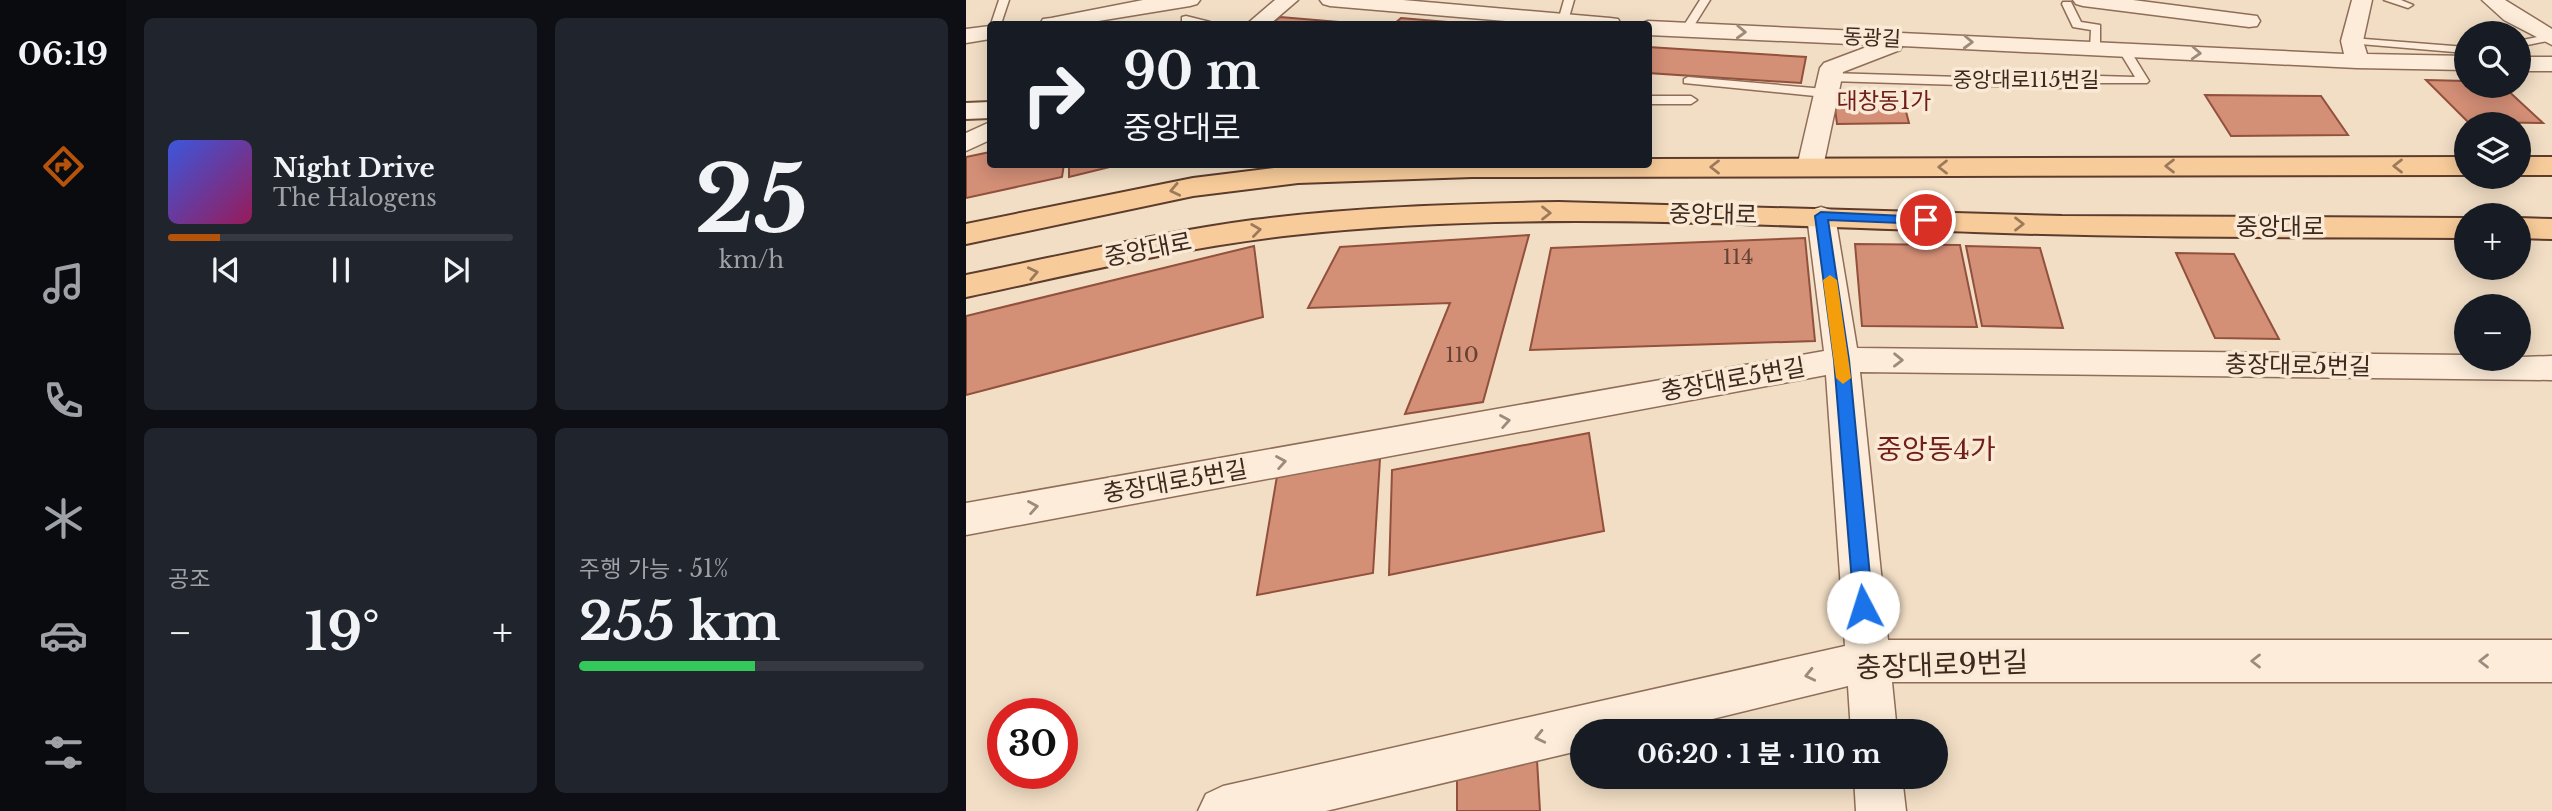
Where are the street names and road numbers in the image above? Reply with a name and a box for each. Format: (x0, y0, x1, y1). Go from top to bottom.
street label: 동광길 (1842, 24, 1902, 52)
street label: 중앙대로115번길 (1953, 67, 2099, 93)
street label: 중앙대로 (1669, 199, 1757, 229)
street label: 중앙대로 (2236, 212, 2324, 241)
street label: 중앙대로 (1102, 226, 1194, 272)
street label: 충장대로5번길 (2225, 349, 2371, 381)
street label: 충장대로5번길 (1659, 352, 1807, 406)
street label: 충장대로5번길 (1101, 454, 1249, 508)
street label: 충장대로9번길 (1855, 644, 2029, 686)

